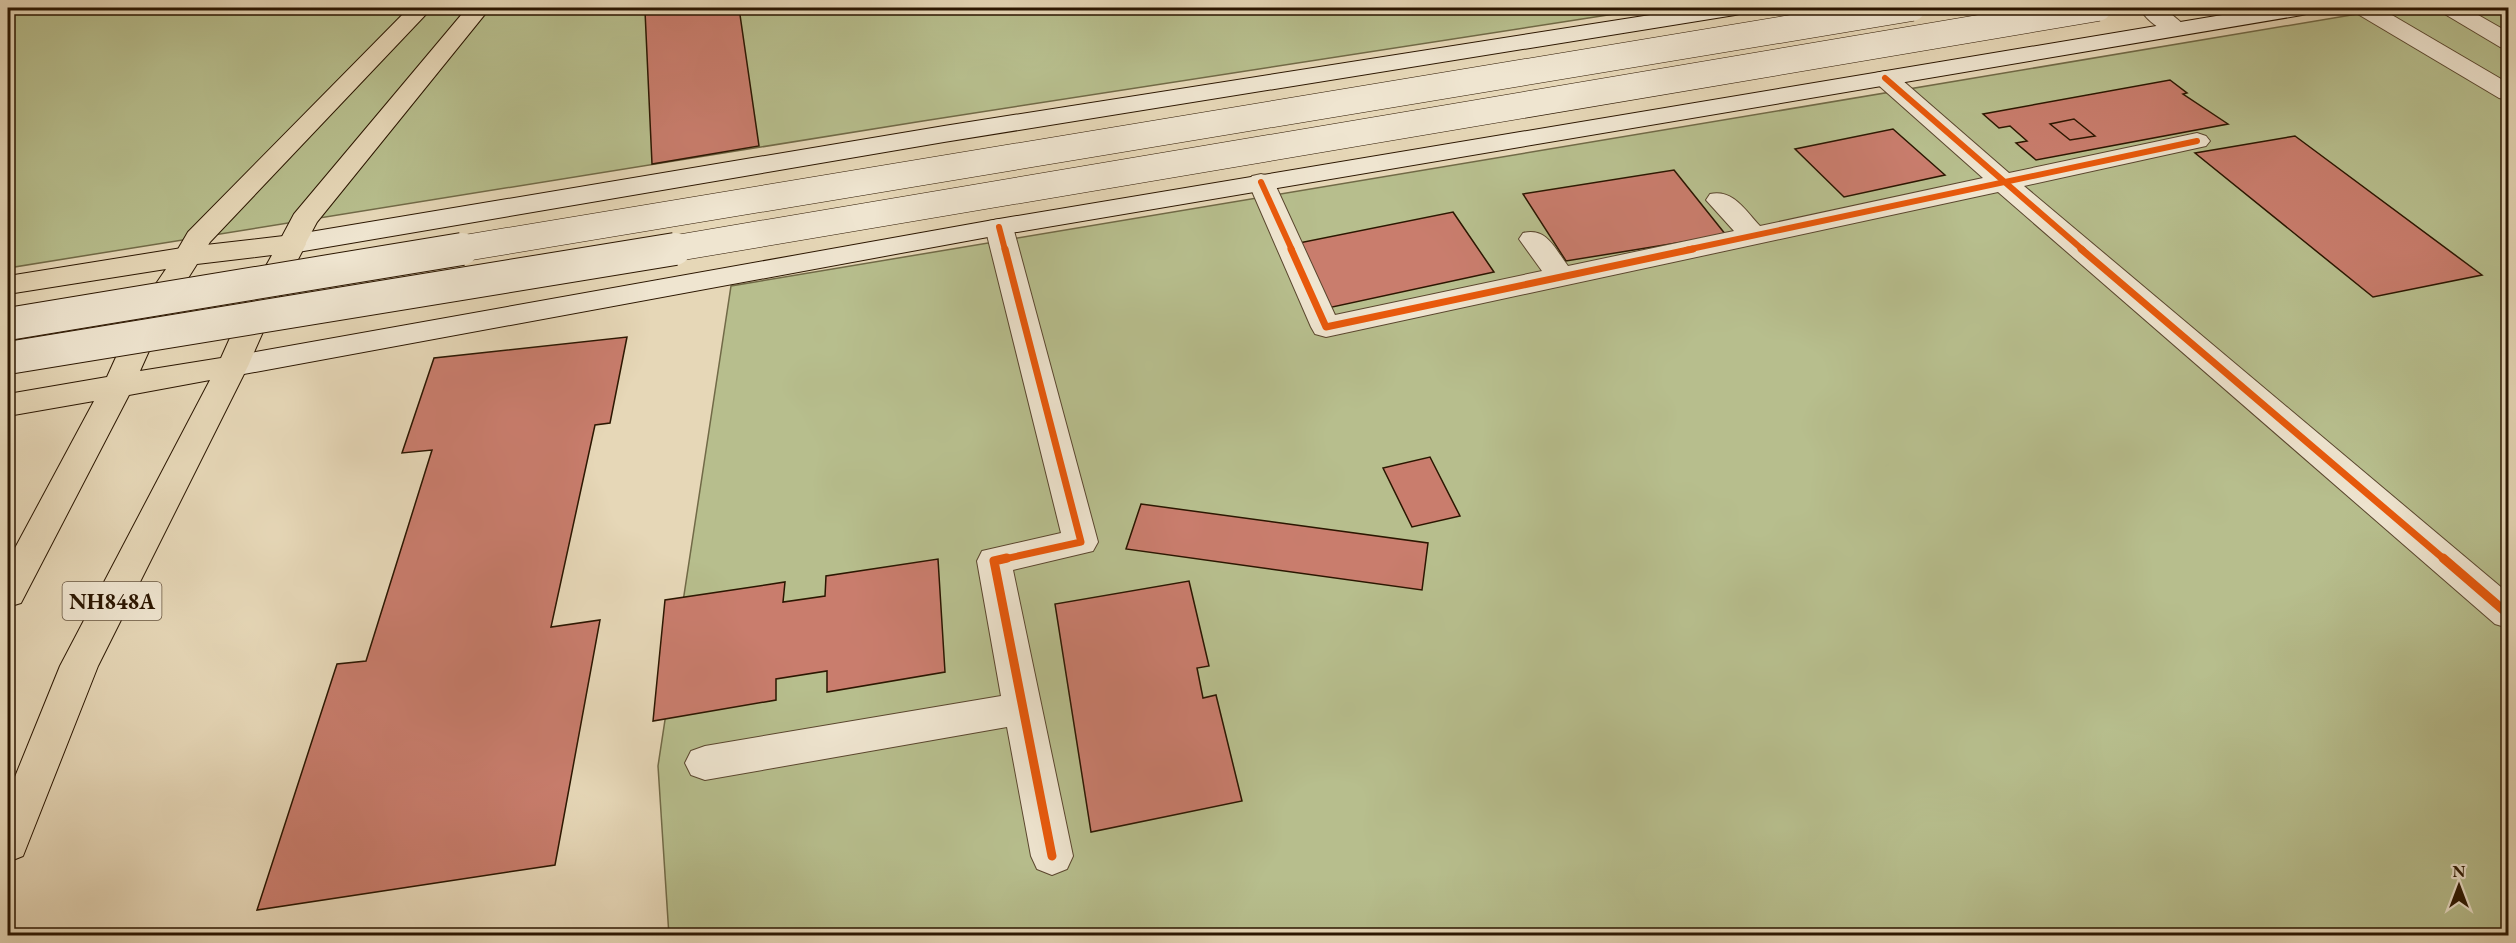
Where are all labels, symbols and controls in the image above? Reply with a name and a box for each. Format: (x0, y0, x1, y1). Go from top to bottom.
road number: NH848A (63, 582, 162, 620)
north arrow (2429, 856, 2489, 916)
text: N (2453, 861, 2466, 882)

